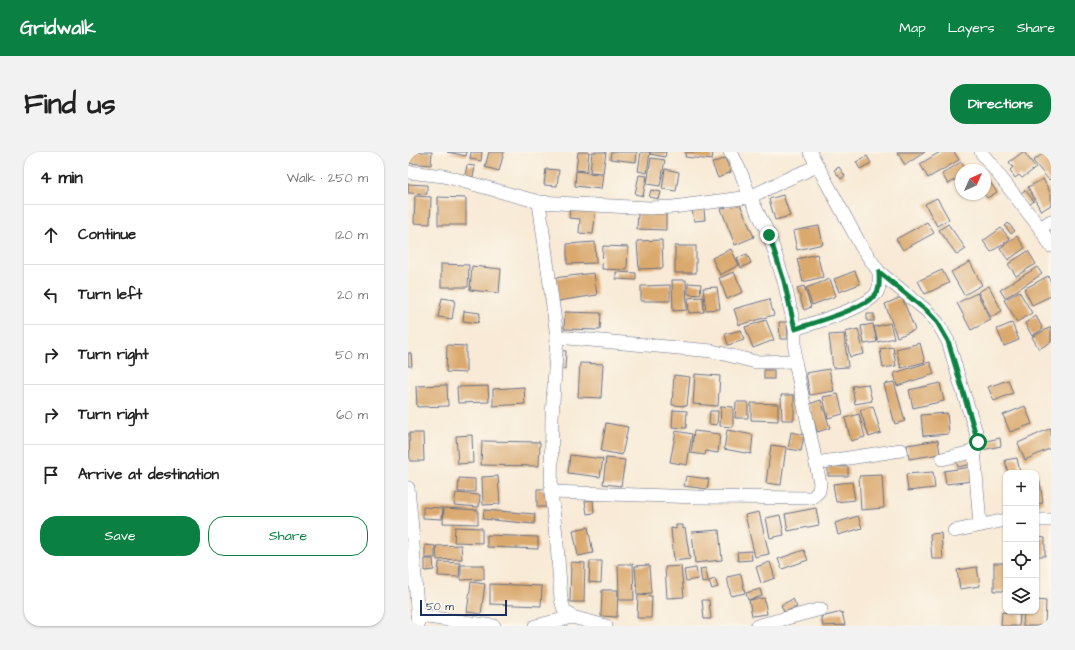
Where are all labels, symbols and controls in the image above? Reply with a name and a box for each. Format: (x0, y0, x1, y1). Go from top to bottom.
text: Gridwalk (20, 15, 96, 42)
text: Map (899, 18, 926, 38)
text: Layers (948, 18, 995, 38)
text: Share (1017, 18, 1055, 38)
button: Directions (950, 84, 1051, 124)
text: Find us (24, 85, 115, 124)
north arrow (955, 164, 991, 200)
text: 4 min (40, 166, 83, 190)
text: Walk · 250 m (287, 169, 368, 187)
icon: ahead (40, 224, 62, 246)
text: Continue (78, 224, 136, 245)
text: 120 m (335, 226, 368, 244)
route end (760, 226, 778, 244)
icon: left (40, 284, 62, 306)
text: Turn left (78, 284, 142, 305)
text: 20 m (337, 286, 368, 304)
icon: right (40, 344, 62, 366)
text: Turn right (78, 344, 149, 365)
text: 50 m (335, 346, 368, 364)
icon: right (40, 404, 62, 426)
text: Turn right (78, 404, 149, 425)
text: 60 m (336, 406, 368, 424)
route start (969, 433, 987, 451)
icon: arrive (40, 464, 62, 486)
text: Arrive at destination (78, 464, 219, 485)
map controls (1003, 470, 1039, 614)
button: + (1003, 470, 1039, 506)
button: − (1003, 506, 1039, 542)
button: Save (40, 516, 200, 556)
button: Share (208, 516, 368, 556)
button: locate (1003, 542, 1039, 578)
button: layers (1003, 578, 1039, 614)
scale bar (420, 598, 507, 617)
text: 50 m (426, 599, 454, 614)

